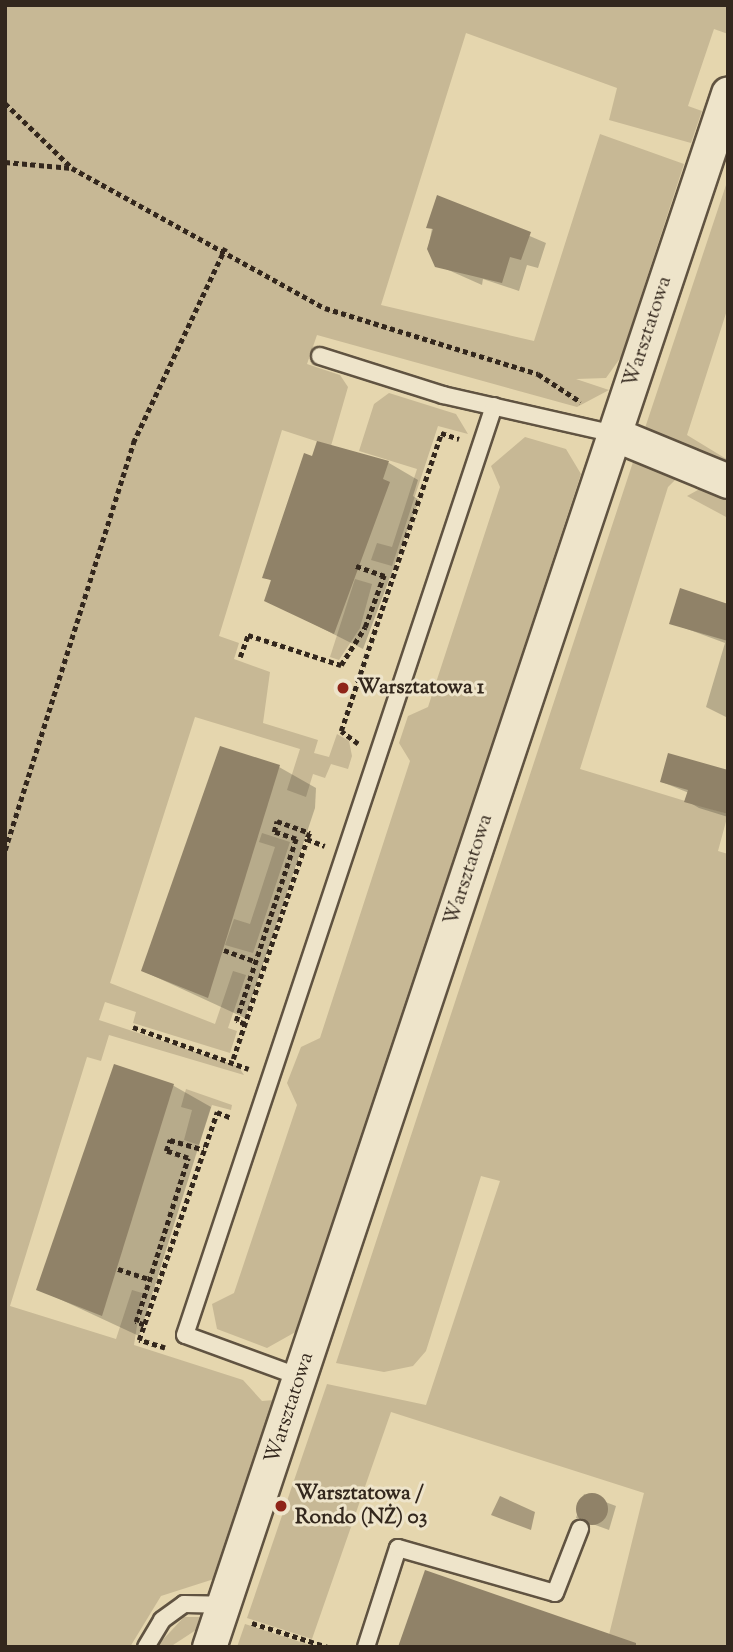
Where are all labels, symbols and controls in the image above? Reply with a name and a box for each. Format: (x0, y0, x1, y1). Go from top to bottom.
street label: Warsztatowa (618, 273, 678, 391)
place label: Warsztatowa 1 (357, 675, 484, 701)
marker: Warsztatowa 1 (335, 680, 351, 696)
street label: Warsztatowa (439, 811, 499, 929)
street label: Warsztatowa (260, 1349, 320, 1467)
place label: Warsztatowa / Rondo (NŻ) 03 (295, 1481, 427, 1531)
marker: Warsztatowa / Rondo (NŻ) 03 (273, 1498, 289, 1514)

